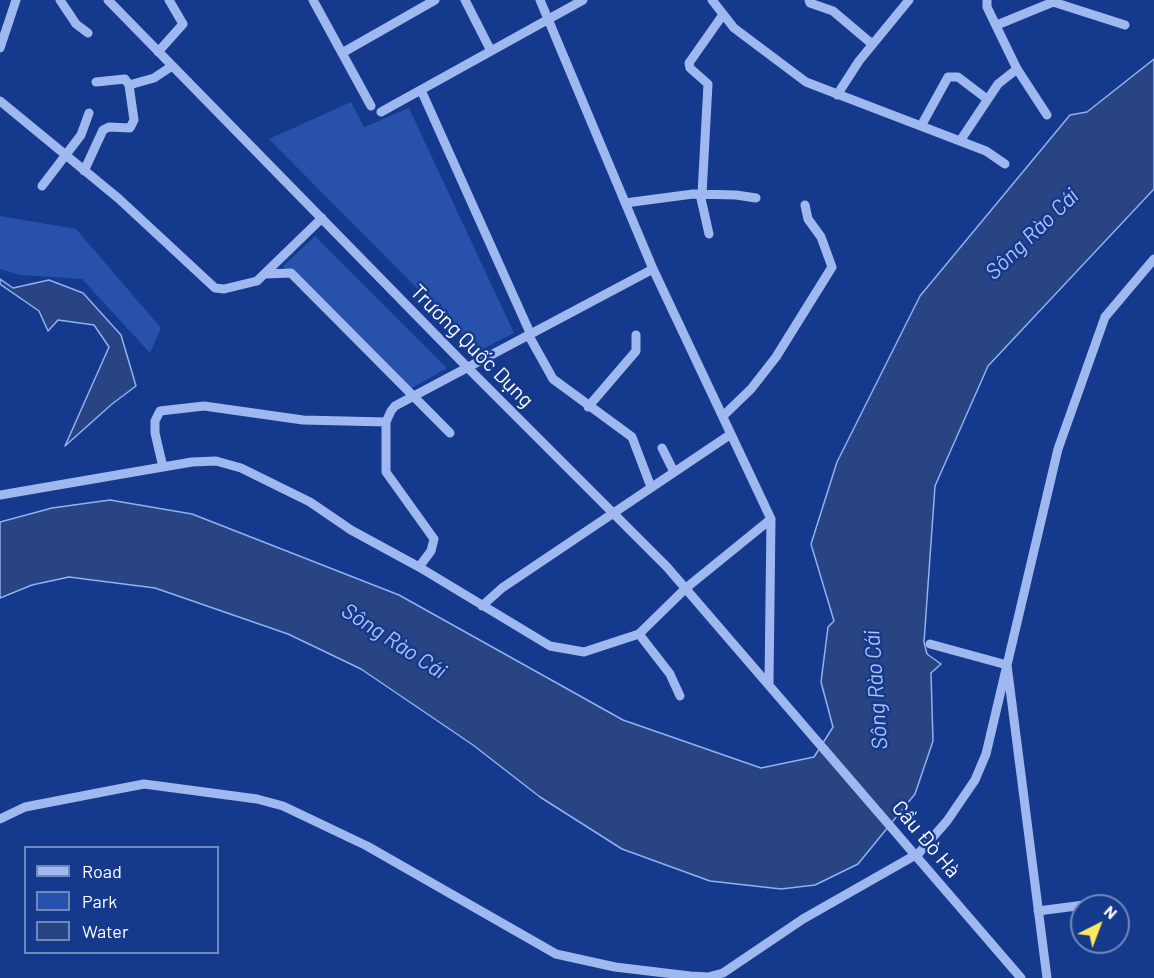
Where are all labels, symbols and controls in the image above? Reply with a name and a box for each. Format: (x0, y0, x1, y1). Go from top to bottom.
water label: Sông Rào Cái (980, 183, 1084, 285)
street label: Trương Quốc Dụng (405, 279, 539, 413)
water label: Sông Rào Cái (337, 597, 451, 685)
water label: Sông Rào Cái (859, 629, 893, 751)
street label: Cầu Đò Hà (886, 795, 966, 883)
legend (24, 846, 219, 954)
text: Road (82, 860, 122, 882)
text: Park (82, 890, 117, 912)
north arrow (1070, 894, 1130, 954)
text: N (1101, 901, 1121, 922)
text: Water (82, 920, 129, 942)

